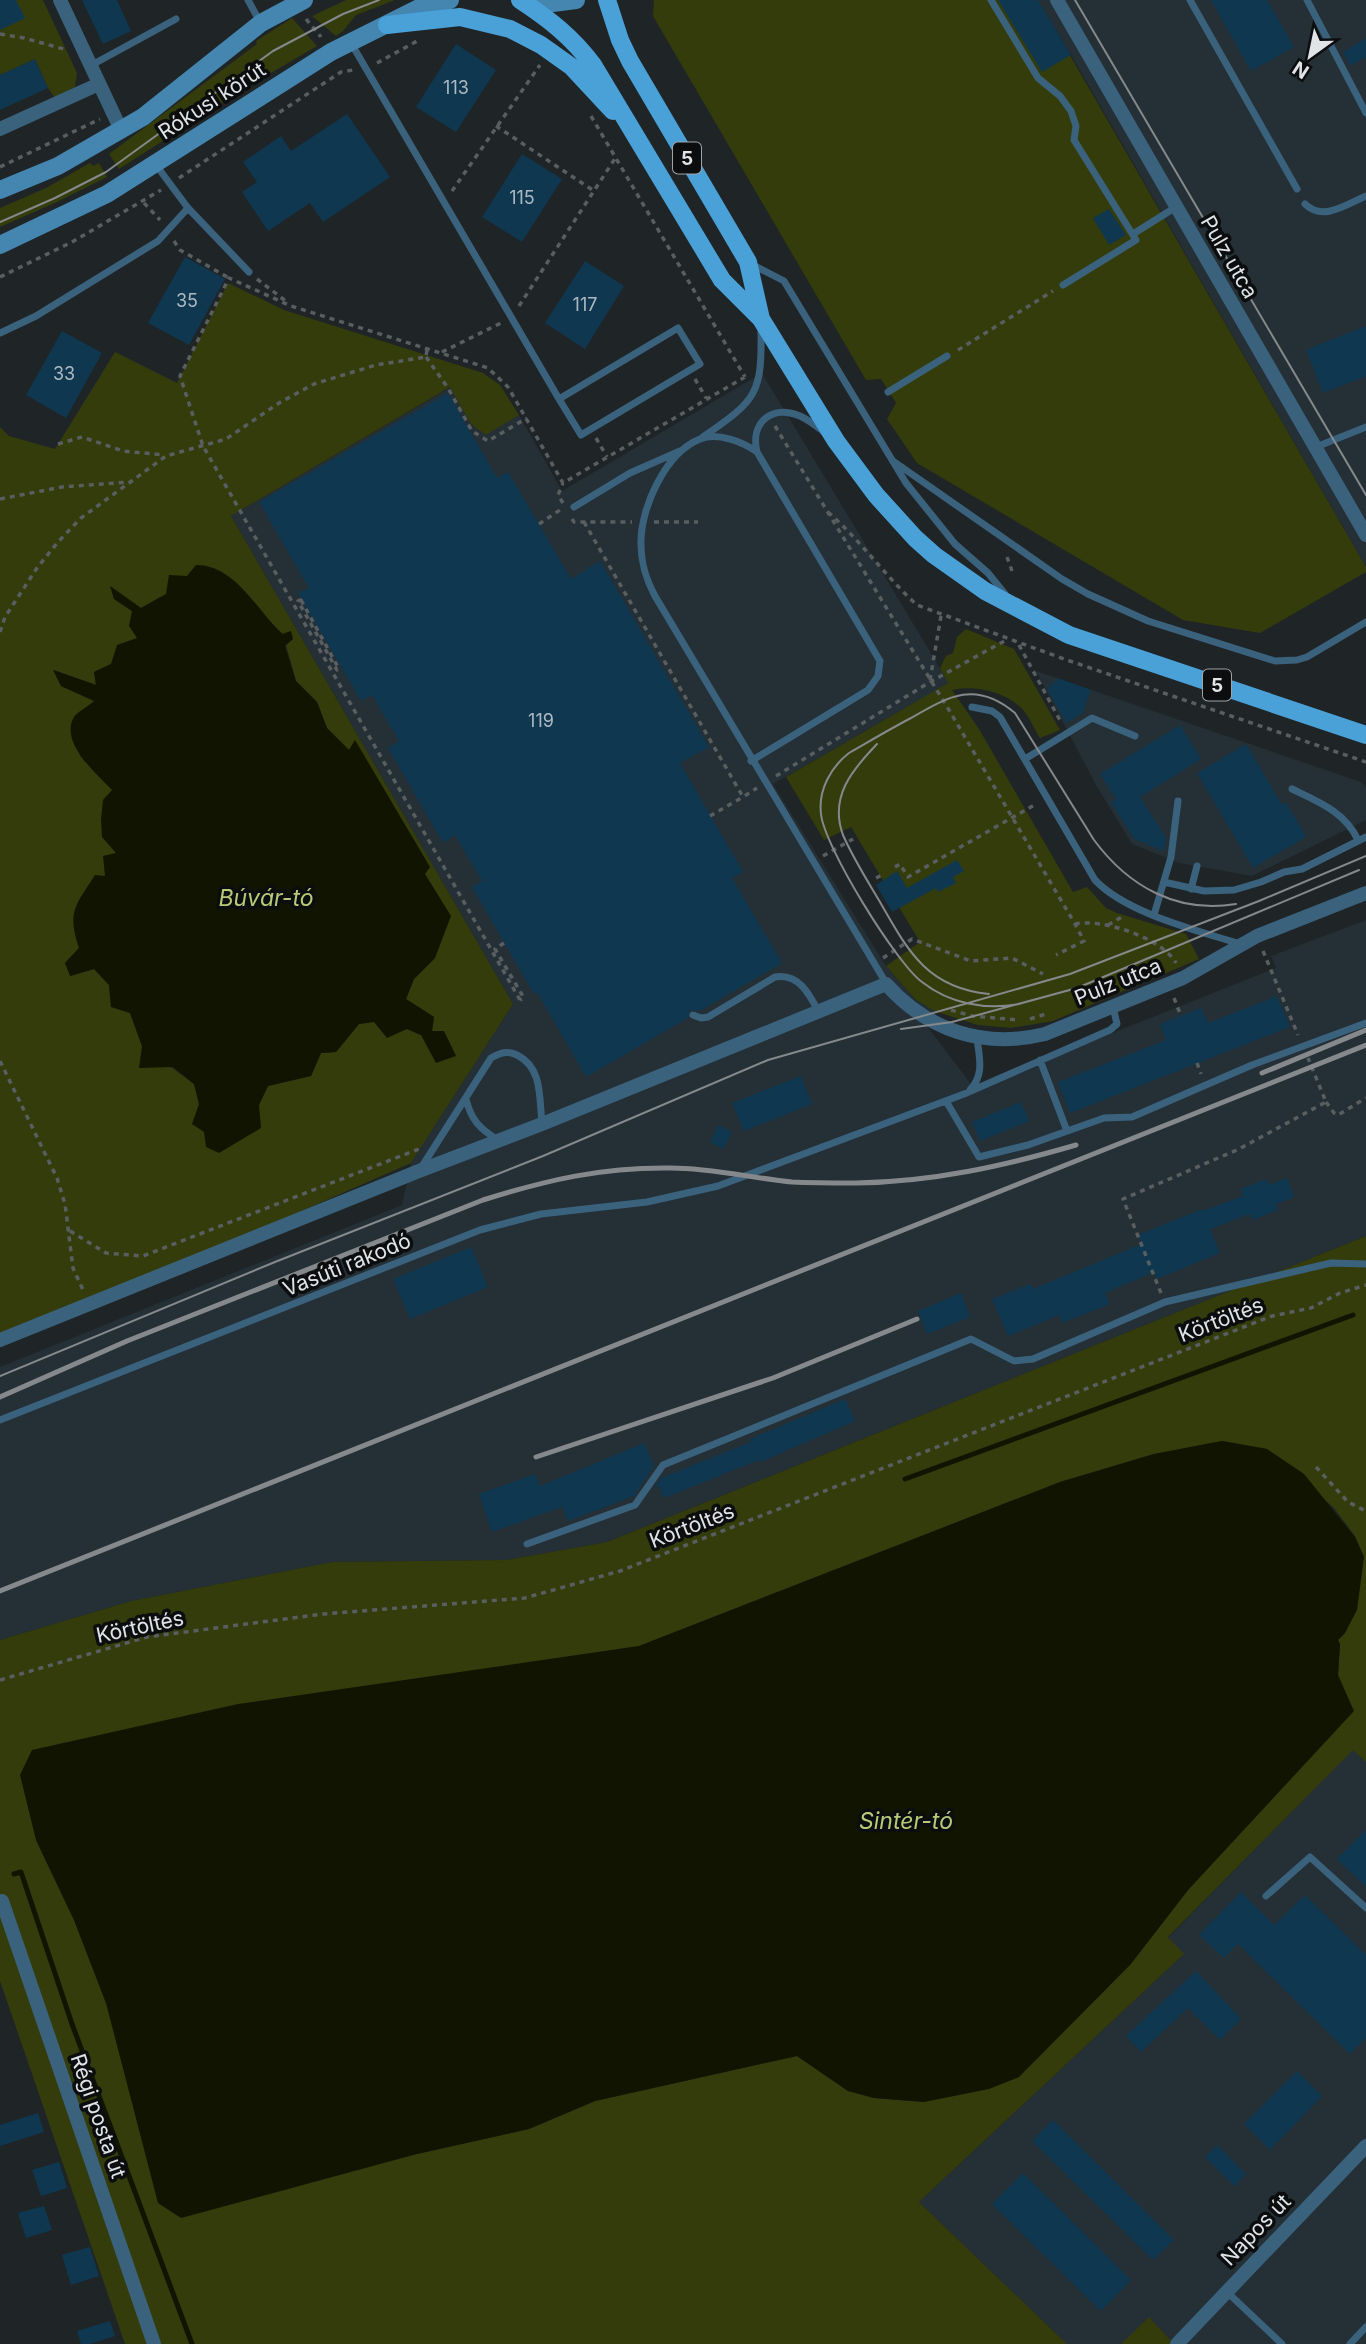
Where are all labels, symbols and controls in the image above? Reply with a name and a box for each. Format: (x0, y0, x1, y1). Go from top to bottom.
north arrow (1275, 21, 1345, 91)
text: N (1289, 56, 1313, 83)
street label: Rókusi körút (153, 57, 270, 144)
house number: 113 (443, 77, 469, 98)
road number: 5 (673, 142, 701, 174)
house number: 115 (509, 187, 535, 208)
street label: Pulz utca (1196, 211, 1263, 303)
house number: 35 (176, 290, 198, 311)
house number: 117 (573, 294, 597, 315)
house number: 33 (53, 363, 75, 384)
road number: 5 (1203, 670, 1231, 700)
house number: 119 (528, 710, 554, 731)
water label: Búvár-tó (218, 884, 314, 912)
street label: Pulz utca (1071, 953, 1165, 1010)
street label: Vasúti rakodó (279, 1228, 414, 1301)
street label: Körtöltés (1175, 1292, 1267, 1347)
street label: Körtöltés (646, 1498, 738, 1553)
street label: Körtöltés (94, 1605, 186, 1648)
water label: Sintér-tó (859, 1807, 953, 1835)
street label: Régi posta út (66, 2050, 131, 2181)
street label: Napos út (1216, 2189, 1296, 2270)

